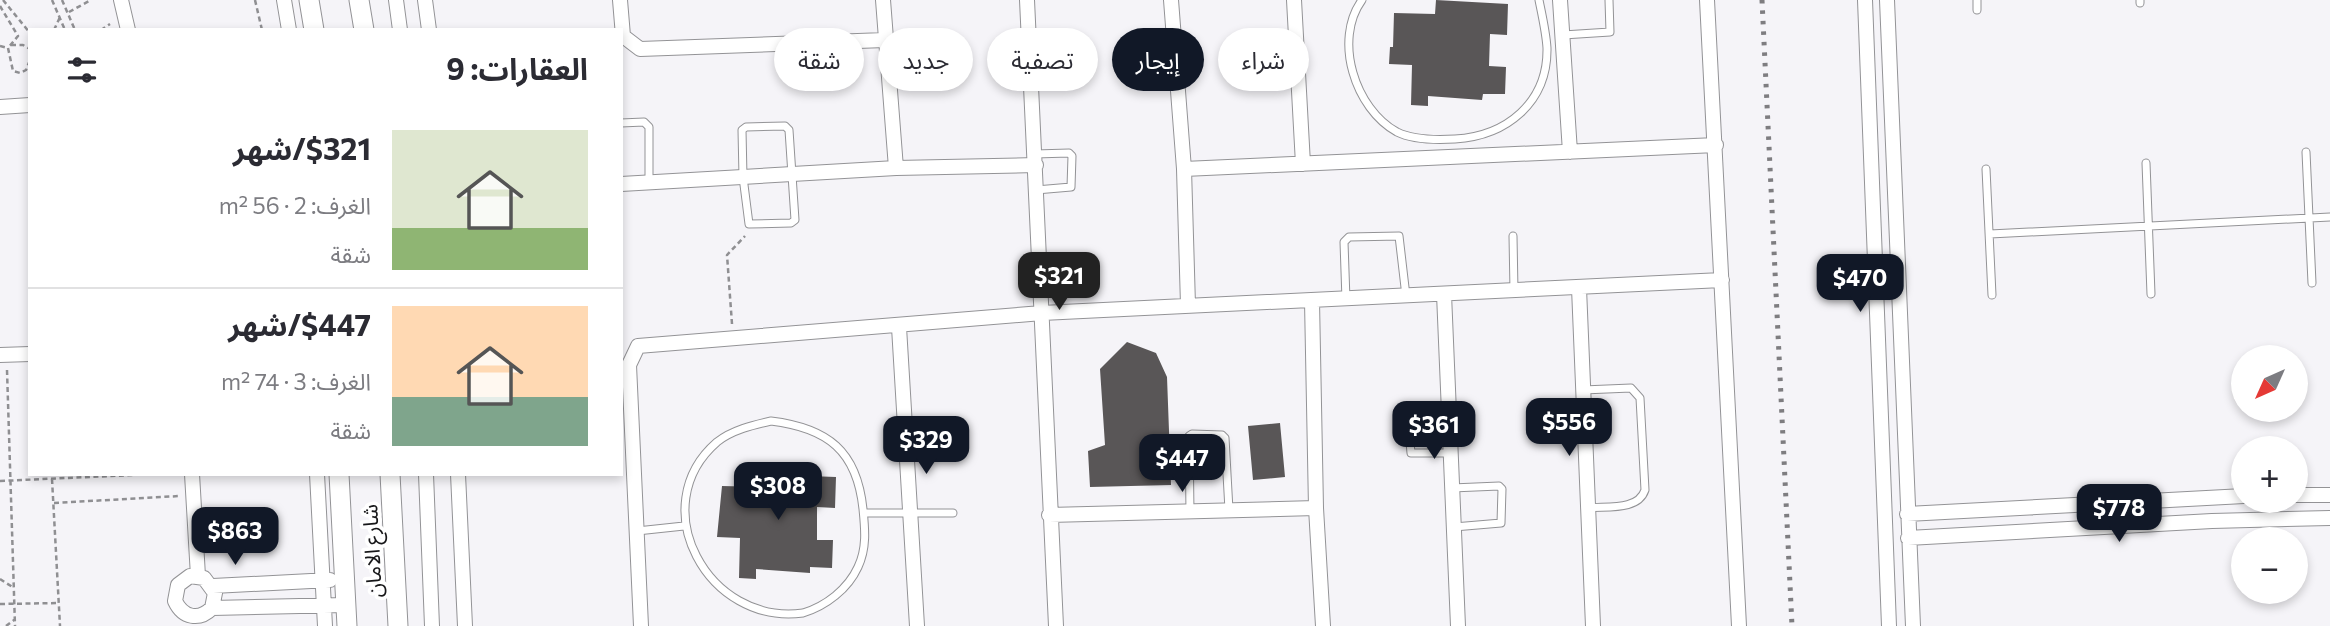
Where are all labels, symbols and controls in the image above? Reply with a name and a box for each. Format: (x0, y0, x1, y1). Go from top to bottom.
chip: شقة (774, 28, 864, 91)
chip: جديد (878, 28, 973, 91)
chip: تصفية (987, 28, 1098, 91)
chip: إيجار (1112, 28, 1204, 91)
chip: شراء (1218, 28, 1309, 91)
text: العقارات: 9 (446, 49, 588, 86)
icon: filters (63, 51, 101, 89)
text: $321/شهر (233, 129, 371, 166)
icon: home (448, 158, 532, 242)
text: الغرف: 2 · 56 m² (219, 191, 371, 219)
text: شقة (330, 240, 371, 268)
pin: $321 (1018, 252, 1100, 312)
pin: $470 (1819, 254, 1901, 314)
text: $321 (1034, 261, 1084, 289)
text: $470 (1833, 263, 1887, 291)
text: $447/شهر (228, 305, 371, 342)
icon: home (448, 334, 532, 418)
north arrow (2231, 345, 2308, 422)
map controls (2231, 345, 2308, 604)
text: الغرف: 3 · 74 m² (221, 367, 371, 395)
pin: $556 (1528, 398, 1610, 458)
pin: $361 (1393, 402, 1475, 461)
text: $556 (1542, 407, 1596, 435)
text: $361 (1408, 410, 1460, 438)
text: شقة (330, 416, 371, 444)
pin: $329 (885, 416, 967, 476)
text: $329 (899, 425, 953, 453)
pin: $447 (1141, 434, 1223, 494)
button: + (2231, 436, 2308, 513)
text: $447 (1155, 443, 1209, 471)
pin: $308 (737, 462, 819, 522)
text: $308 (750, 471, 806, 499)
pin: $778 (2078, 484, 2160, 544)
text: $778 (2093, 493, 2145, 521)
street label: شارع الامان (356, 503, 390, 598)
pin: $863 (194, 508, 276, 567)
text: $863 (208, 516, 262, 544)
button: − (2231, 527, 2308, 604)

